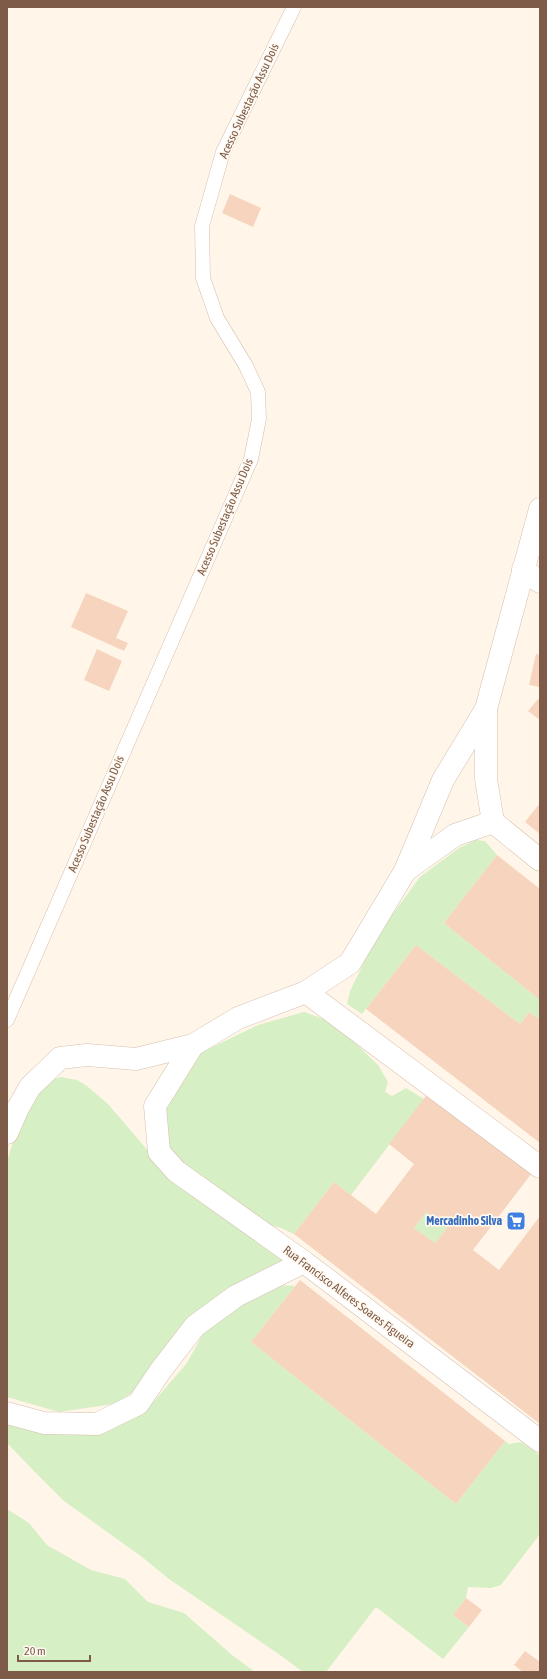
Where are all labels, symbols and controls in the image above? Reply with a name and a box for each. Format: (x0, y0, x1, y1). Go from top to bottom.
street label: Acesso Subestação Assu Dois (216, 41, 282, 161)
street label: Acesso Subestação Assu Dois (194, 457, 256, 577)
street label: Acesso Subestação Assu Dois (65, 754, 127, 874)
supermarket icon: Mercadinho Silva (505, 1210, 527, 1232)
place label: Mercadinho Silva (426, 1214, 502, 1228)
street label: Rua Francisco Alferes Soares Figueira (281, 1243, 417, 1351)
scale bar (18, 1637, 90, 1663)
text: 20 m (24, 1644, 46, 1658)

